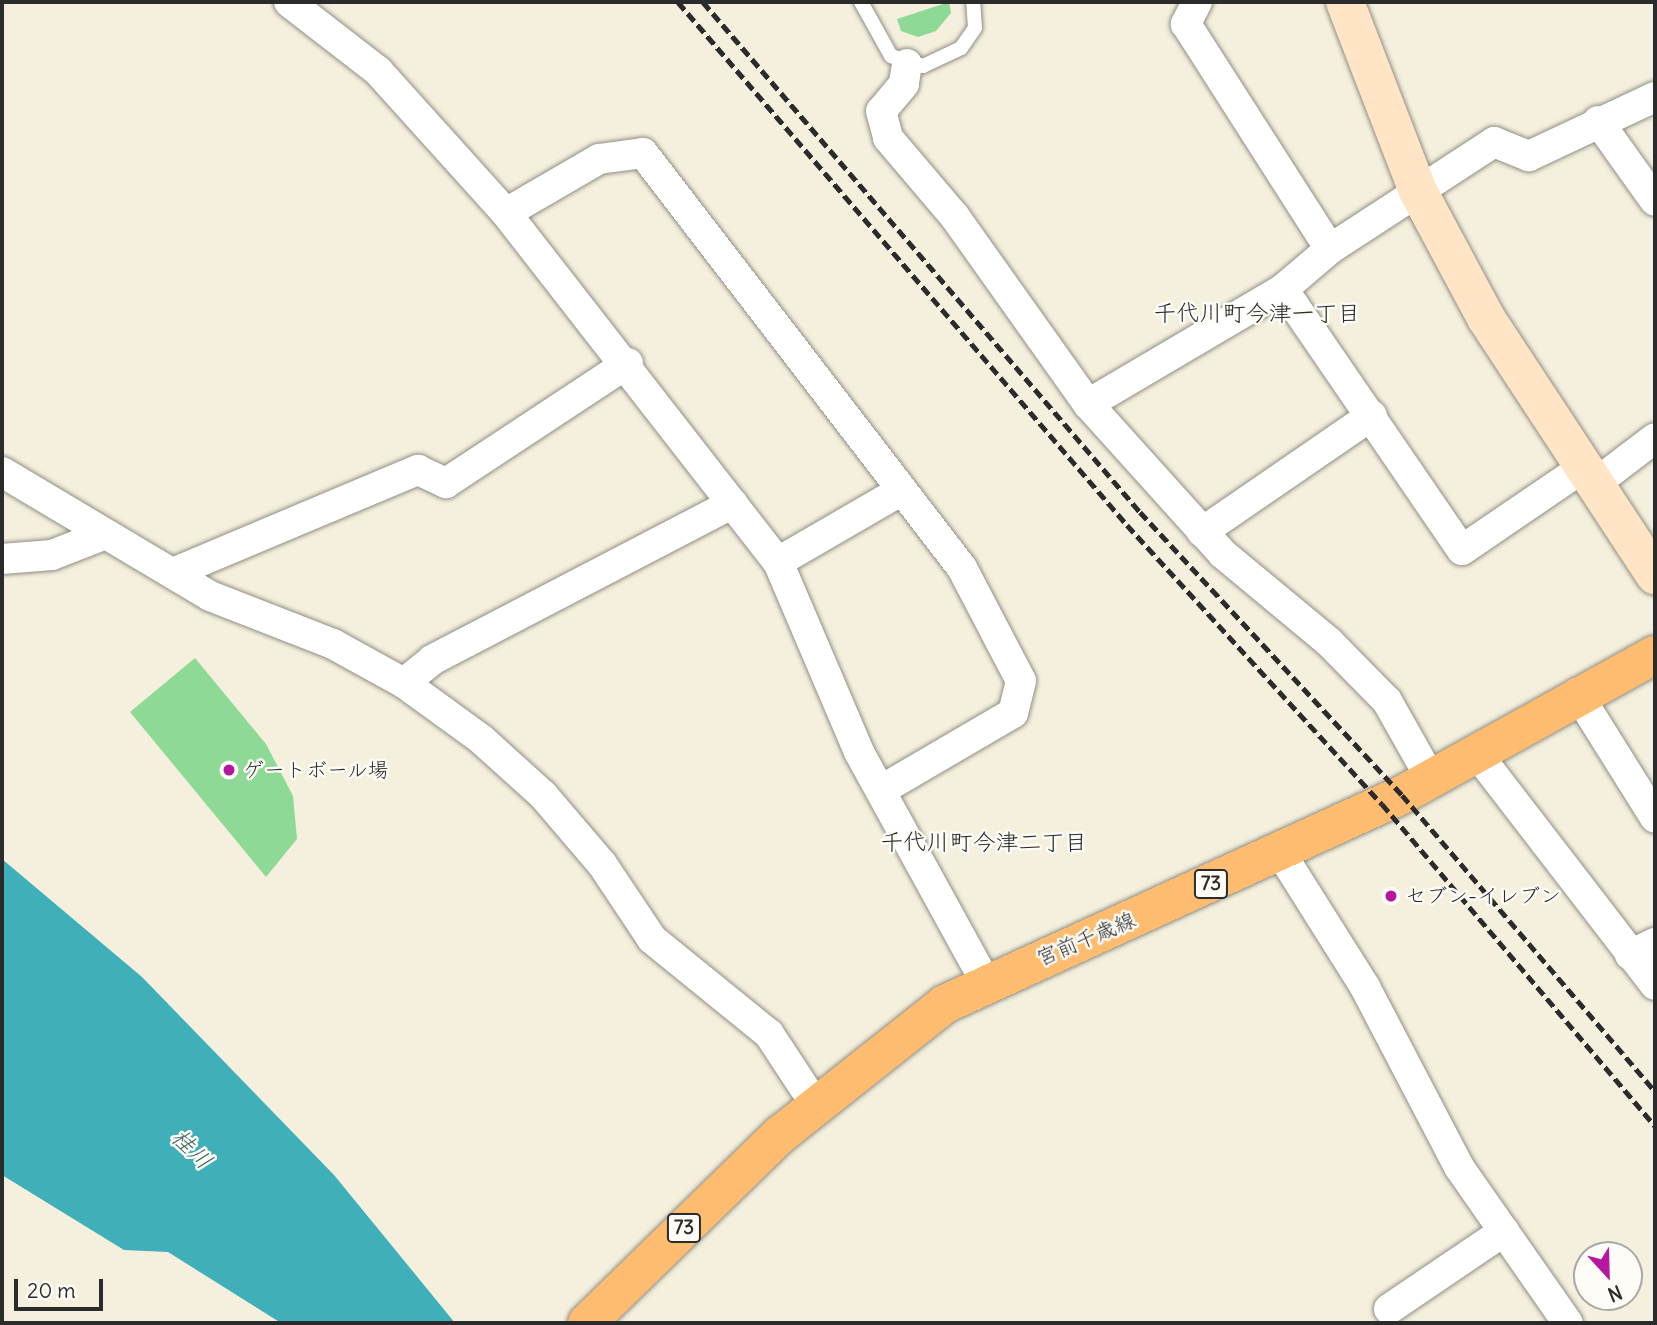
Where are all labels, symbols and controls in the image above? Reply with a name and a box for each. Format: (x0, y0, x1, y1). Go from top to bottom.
district label: 千代川町今津一丁目 (1154, 299, 1360, 327)
place label: ゲートボール場 (243, 757, 390, 783)
marker: ゲートボール場 (221, 762, 237, 778)
district label: 千代川町今津二丁目 (881, 828, 1087, 856)
road number: 73 (1194, 869, 1228, 900)
place label: セブン-イレブン (1405, 883, 1561, 909)
marker: セブン-イレブン (1383, 888, 1399, 904)
street label: 宮前千歳線 (1033, 907, 1139, 971)
water label: 桂川 (166, 1123, 218, 1175)
road number: 73 (666, 1212, 702, 1244)
north arrow (1573, 1241, 1643, 1311)
scale bar (18, 1266, 107, 1310)
text: 20 m (27, 1277, 76, 1304)
text: N (1605, 1280, 1626, 1307)

